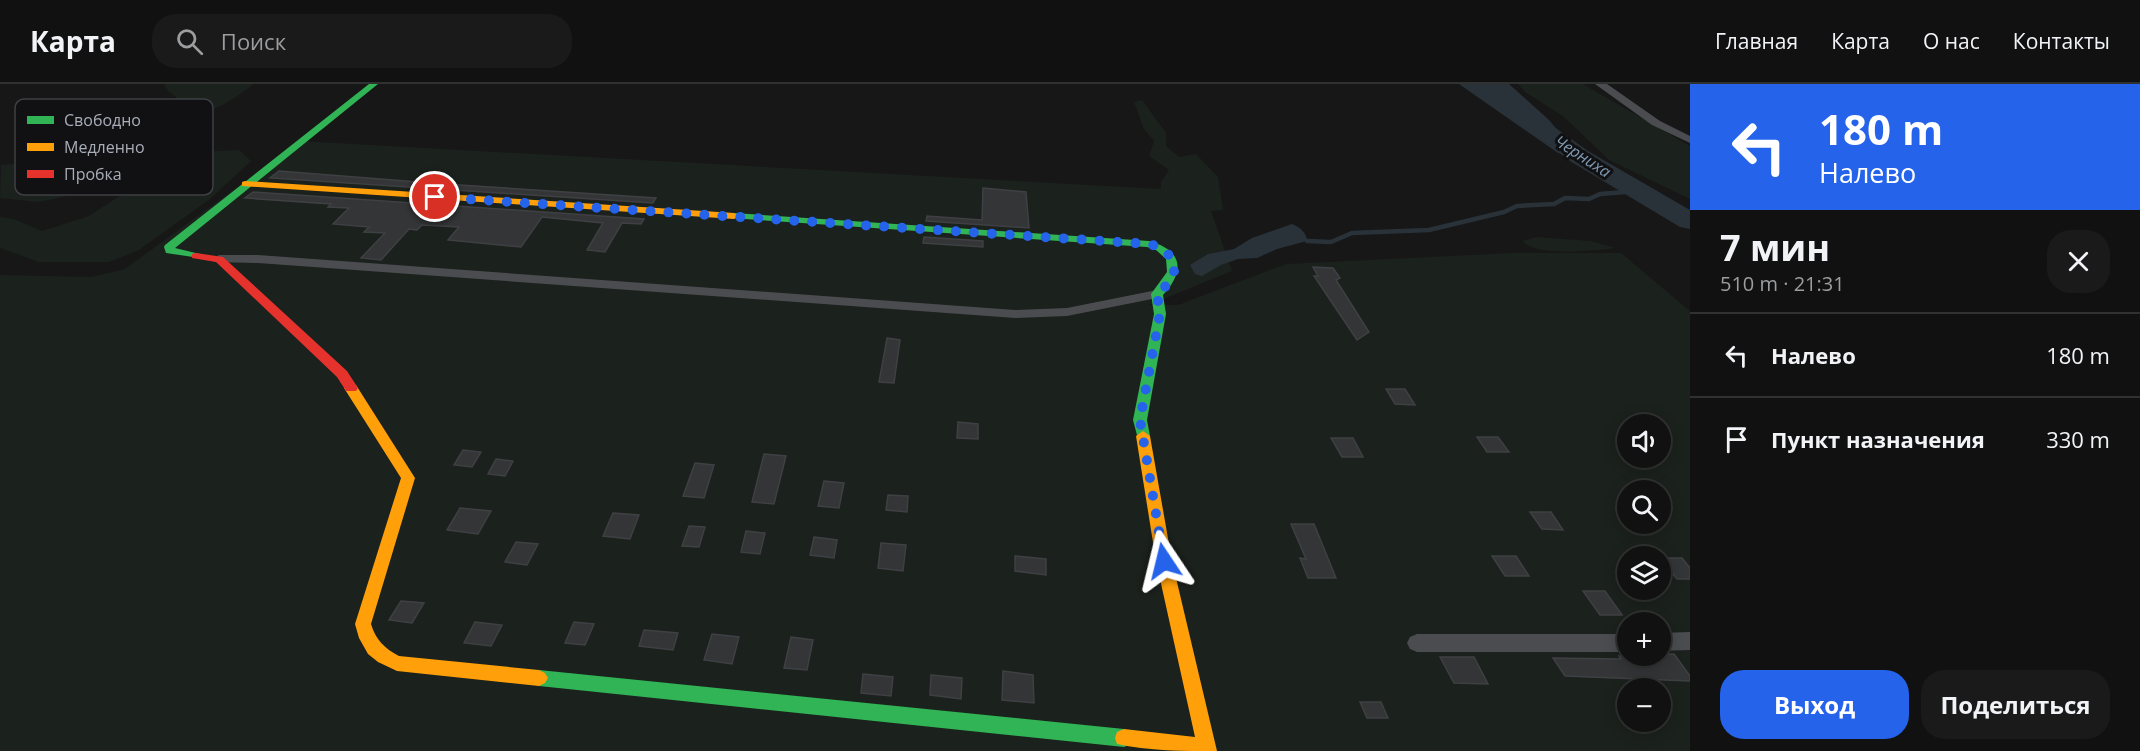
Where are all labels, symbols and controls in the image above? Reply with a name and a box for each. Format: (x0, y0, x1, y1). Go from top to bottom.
search box (152, 14, 572, 68)
text: Карта (30, 22, 116, 60)
icon: search (173, 25, 206, 58)
text: Поиск (221, 26, 286, 56)
text: Главная (1715, 27, 1798, 55)
text: Карта (1831, 27, 1890, 55)
text: О нас (1923, 27, 1980, 55)
text: Контакты (2013, 27, 2110, 55)
legend (15, 99, 213, 195)
text: 180 m (1819, 100, 1943, 157)
icon: left (1720, 108, 1798, 186)
text: Свободно (64, 109, 141, 131)
water label: Черниха (1551, 130, 1615, 182)
text: Медленно (64, 136, 145, 158)
text: Налево (1819, 154, 1916, 191)
text: Пробка (64, 163, 122, 185)
pin (409, 171, 460, 222)
icon: arrive (418, 180, 451, 213)
text: 7 мин (1720, 223, 1830, 272)
button: close (2047, 230, 2110, 293)
text: 510 m · 21:31 (1720, 270, 1845, 297)
icon: left (1720, 339, 1753, 372)
text: Налево (1771, 340, 1856, 370)
text: 180 m (2046, 340, 2110, 370)
map controls (1617, 414, 1671, 732)
button: sound (1617, 414, 1671, 468)
icon: arrive (1720, 423, 1753, 456)
text: Пункт назначения (1771, 424, 1985, 454)
text: 330 m (2046, 424, 2110, 454)
button: search (1617, 480, 1671, 534)
position arrow (1132, 529, 1196, 593)
button: layers (1617, 546, 1671, 600)
button: + (1617, 612, 1671, 666)
button: Выход (1720, 670, 1909, 739)
button: Поделиться (1921, 670, 2110, 739)
button: − (1617, 678, 1671, 732)

